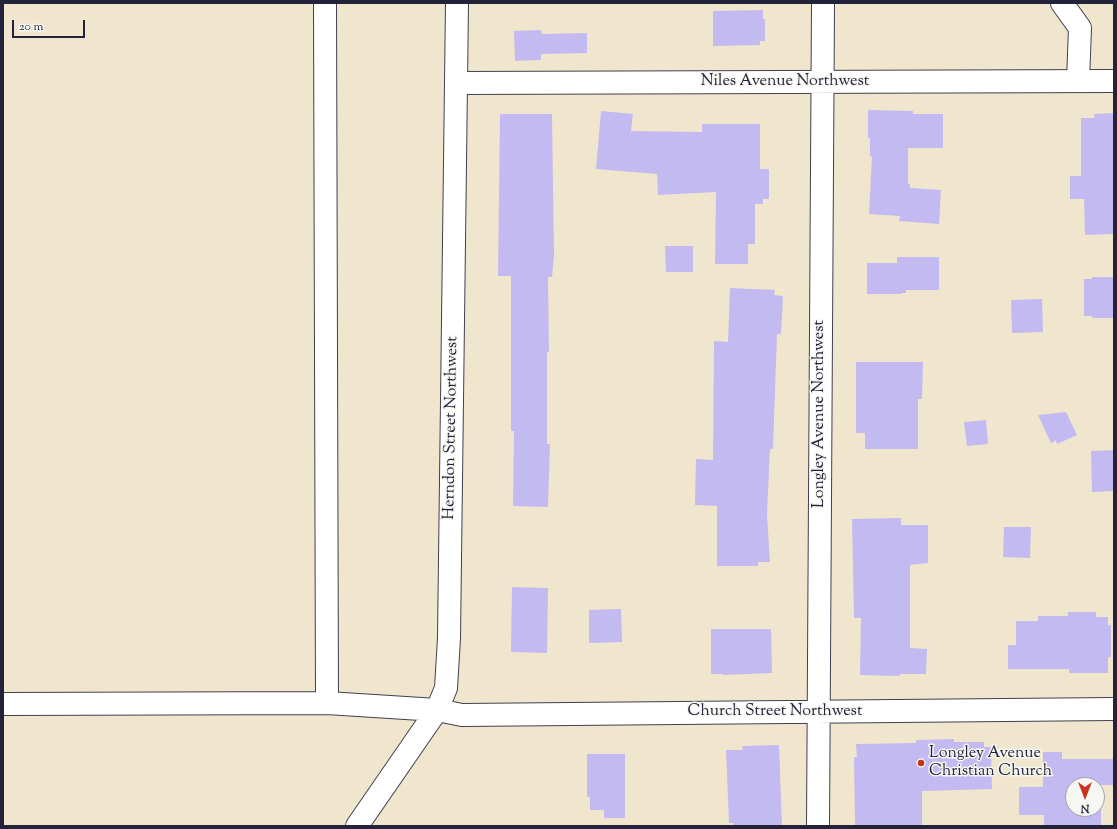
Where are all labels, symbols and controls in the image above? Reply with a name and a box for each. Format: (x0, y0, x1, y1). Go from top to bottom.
scale bar (14, 12, 87, 38)
text: 20 m (19, 18, 43, 36)
street label: Niles Avenue Northwest (701, 72, 869, 92)
street label: Longley Avenue Northwest (810, 320, 830, 508)
street label: Herndon Street Northwest (441, 336, 463, 520)
street label: Church Street Northwest (688, 702, 862, 722)
place label: Longley Avenue Christian Church (929, 744, 1052, 782)
marker: Longley Avenue Christian Church (916, 758, 926, 768)
north arrow (1065, 777, 1105, 817)
text: N (1081, 800, 1089, 816)

